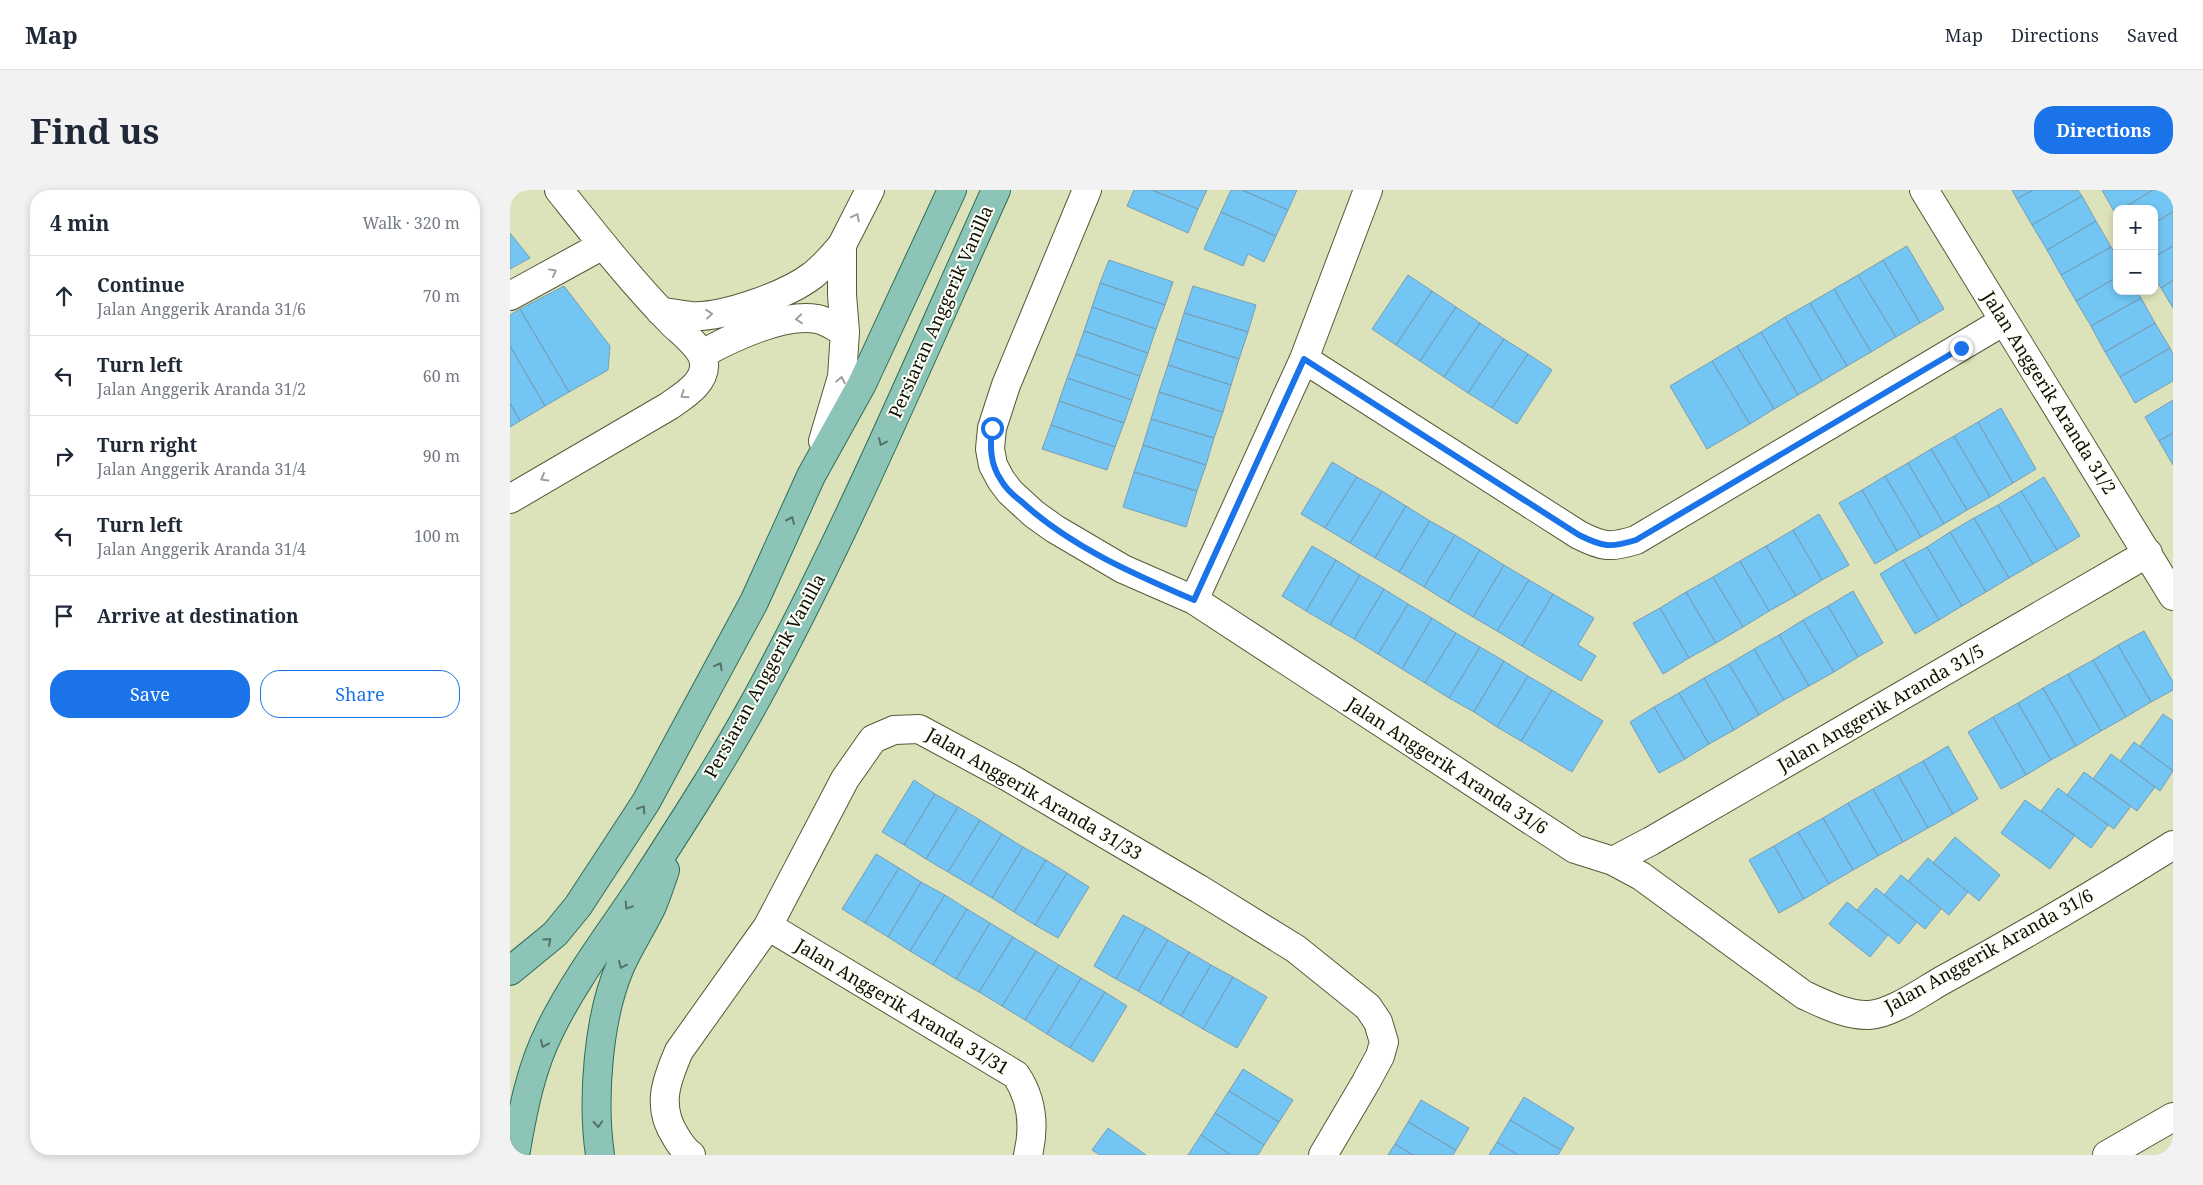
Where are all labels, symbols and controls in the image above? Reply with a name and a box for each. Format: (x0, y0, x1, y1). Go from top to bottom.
text: Map (25, 18, 78, 51)
text: Map (1945, 23, 1983, 47)
text: Directions (2011, 23, 2099, 47)
text: Saved (2127, 23, 2178, 47)
button: Directions (2034, 106, 2173, 154)
text: Find us (30, 107, 159, 154)
street label: Persiaran Anggerik Vanilla (882, 202, 998, 422)
map controls (2113, 205, 2158, 295)
button: + (2113, 205, 2158, 250)
text: 4 min (50, 209, 109, 237)
text: Walk · 320 m (363, 212, 460, 234)
one-way arrow (850, 213, 860, 222)
button: − (2113, 250, 2158, 295)
one-way arrow (547, 268, 556, 278)
text: Continue (97, 272, 185, 298)
icon: ahead (50, 282, 78, 310)
text: 70 m (423, 285, 460, 307)
street label: Jalan Anggerik Aranda 31/2 (1977, 286, 2122, 499)
text: Jalan Anggerik Aranda 31/6 (97, 298, 306, 320)
one-way arrow (705, 309, 713, 320)
one-way arrow (795, 313, 803, 324)
route end (1950, 337, 1973, 360)
text: Turn left (97, 352, 183, 378)
icon: left (50, 362, 78, 390)
text: 60 m (423, 365, 460, 387)
one-way arrow (835, 375, 845, 384)
text: Jalan Anggerik Aranda 31/2 (97, 378, 306, 400)
one-way arrow (680, 389, 690, 398)
route start (981, 417, 1004, 440)
text: Turn right (97, 432, 197, 458)
one-way arrow (878, 437, 889, 446)
icon: right (50, 442, 78, 470)
text: 90 m (423, 445, 460, 467)
text: Jalan Anggerik Aranda 31/4 (97, 458, 306, 480)
one-way arrow (541, 472, 550, 482)
text: Turn left (97, 512, 183, 538)
one-way arrow (784, 516, 795, 525)
icon: left (50, 522, 78, 550)
text: 100 m (414, 525, 460, 547)
text: Jalan Anggerik Aranda 31/4 (97, 538, 306, 560)
street label: Persiaran Anggerik Vanilla (698, 569, 830, 782)
icon: arrive (50, 602, 78, 630)
text: Arrive at destination (97, 603, 299, 629)
street label: Jalan Anggerik Aranda 31/5 (1772, 638, 1988, 777)
one-way arrow (713, 662, 723, 671)
button: Save (50, 670, 250, 718)
button: Share (260, 670, 460, 718)
street label: Jalan Anggerik Aranda 31/6 (1342, 691, 1553, 839)
street label: Jalan Anggerik Aranda 31/33 (921, 721, 1147, 865)
one-way arrow (635, 805, 645, 814)
street label: Jalan Anggerik Aranda 31/6 (1879, 883, 2097, 1018)
one-way arrow (625, 901, 635, 910)
street label: Jalan Anggerik Aranda 31/31 (790, 932, 1014, 1080)
one-way arrow (542, 938, 551, 947)
one-way arrow (617, 960, 628, 969)
one-way arrow (540, 1039, 550, 1048)
one-way arrow (592, 1120, 603, 1128)

